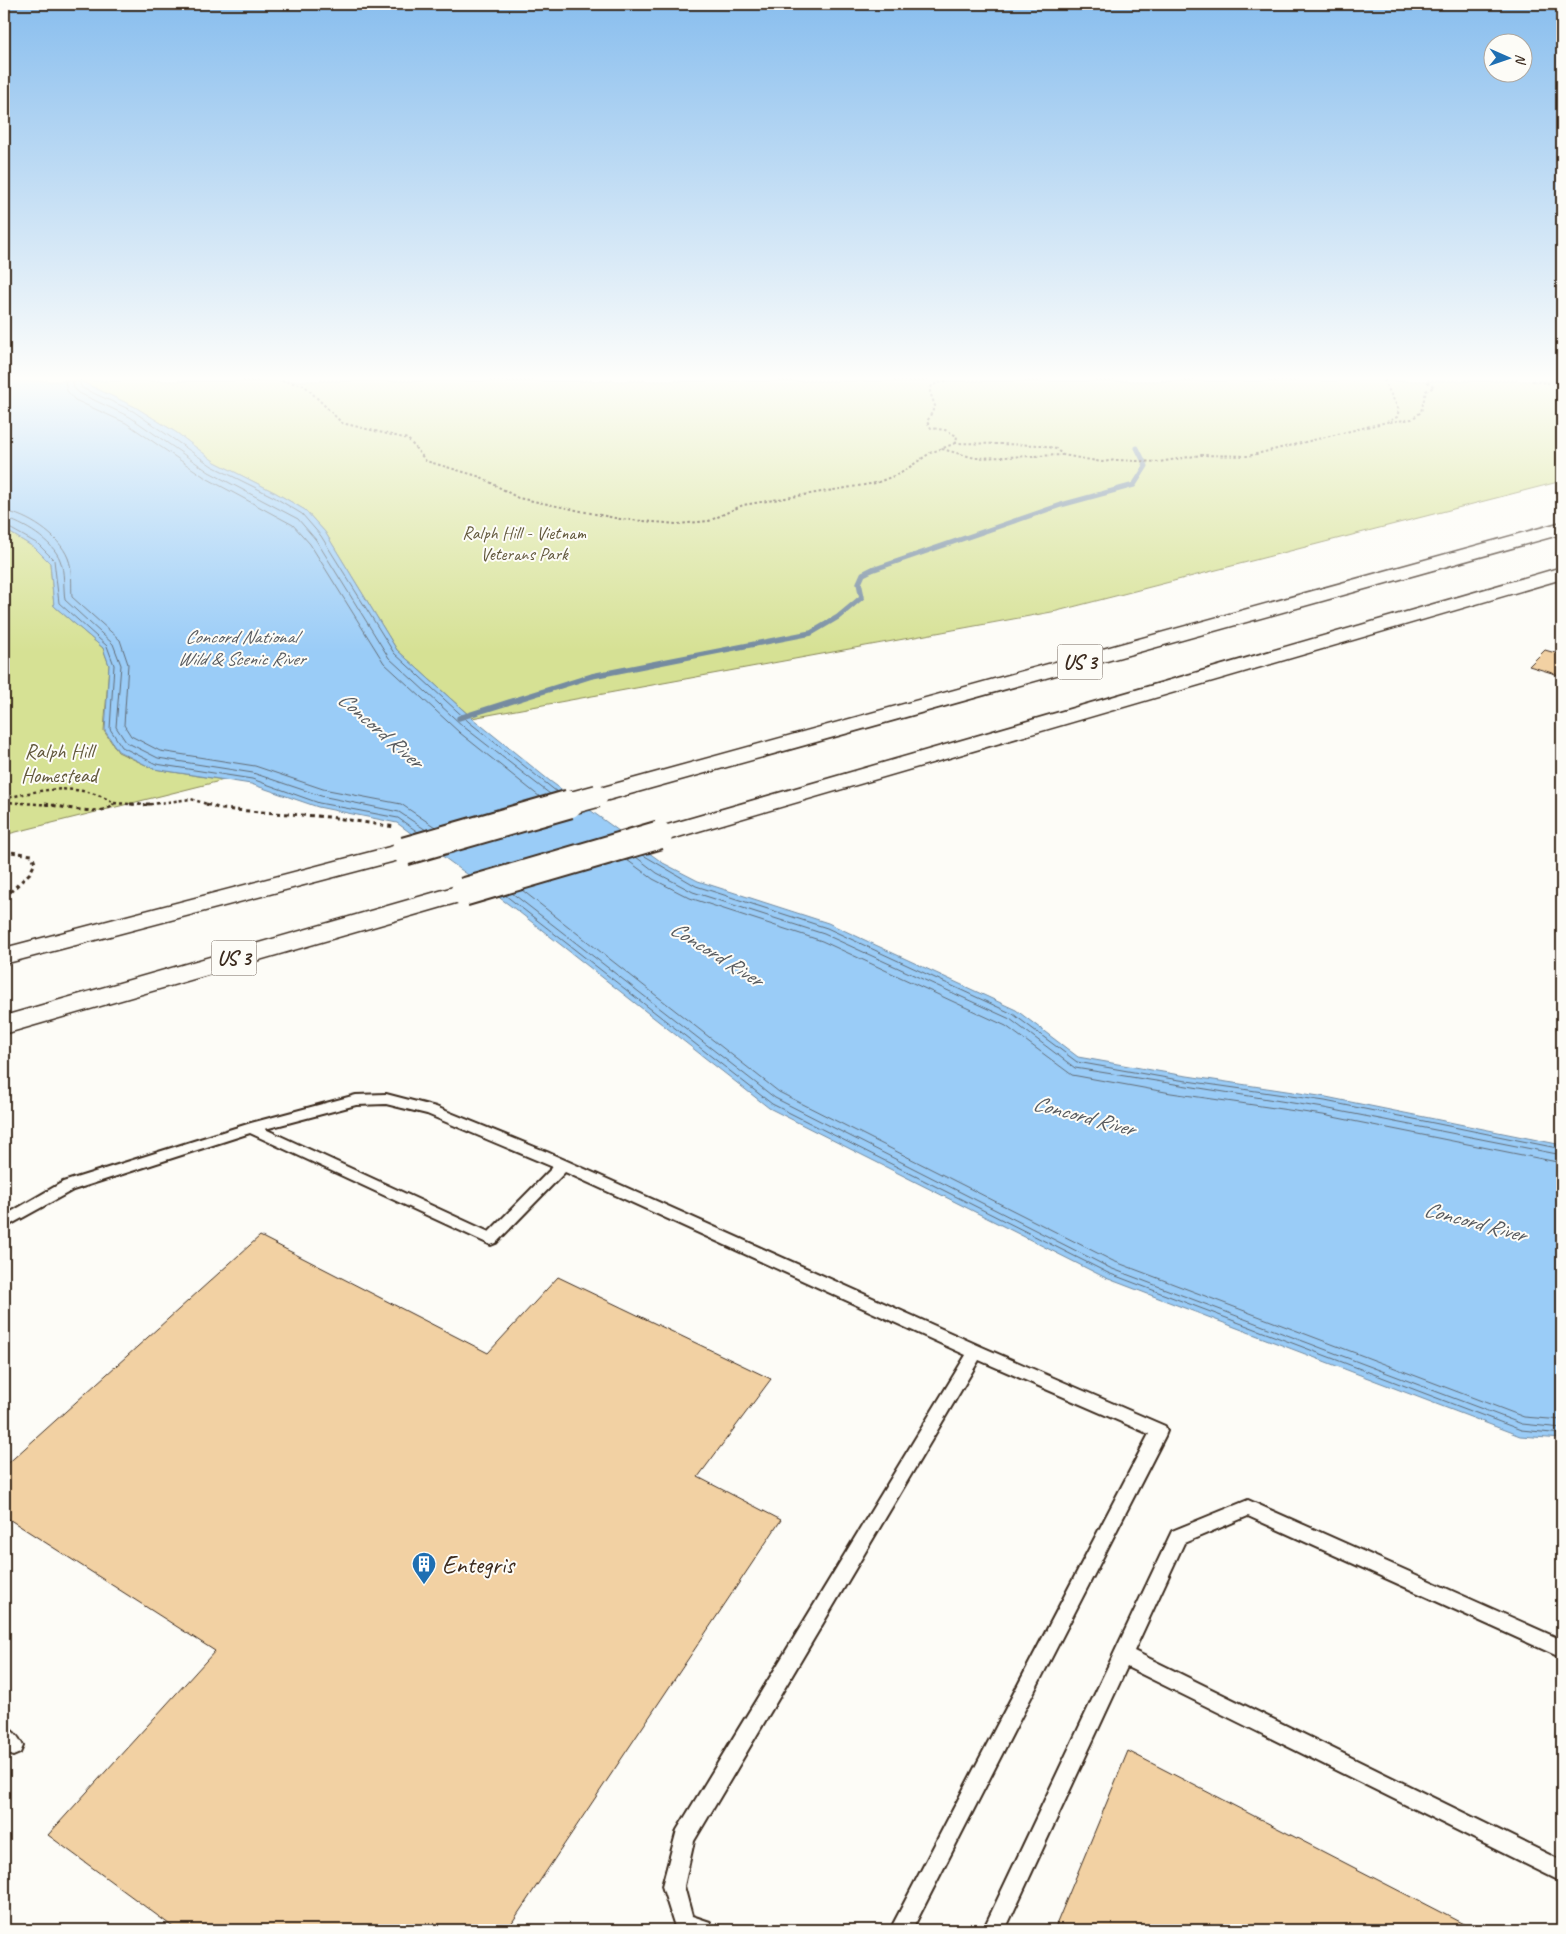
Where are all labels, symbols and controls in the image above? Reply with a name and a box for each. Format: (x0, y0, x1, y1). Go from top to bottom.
north arrow (1484, 32, 1534, 82)
text: N (1512, 54, 1529, 65)
park label: Ralph Hill - Vietnam Veterans Park (462, 522, 587, 565)
water label: Concord National Wild & Scenic River (177, 625, 308, 671)
road number: US 3 (1058, 644, 1102, 680)
water label: Concord River (332, 685, 432, 777)
park label: Ralph Hill Homestead (21, 738, 101, 788)
water label: Concord River (665, 914, 771, 995)
road number: US 3 (212, 940, 256, 976)
water label: Concord River (1030, 1089, 1141, 1144)
water label: Concord River (1421, 1195, 1532, 1250)
place label: Entegris (442, 1549, 516, 1581)
building icon: Entegris (411, 1551, 437, 1585)

